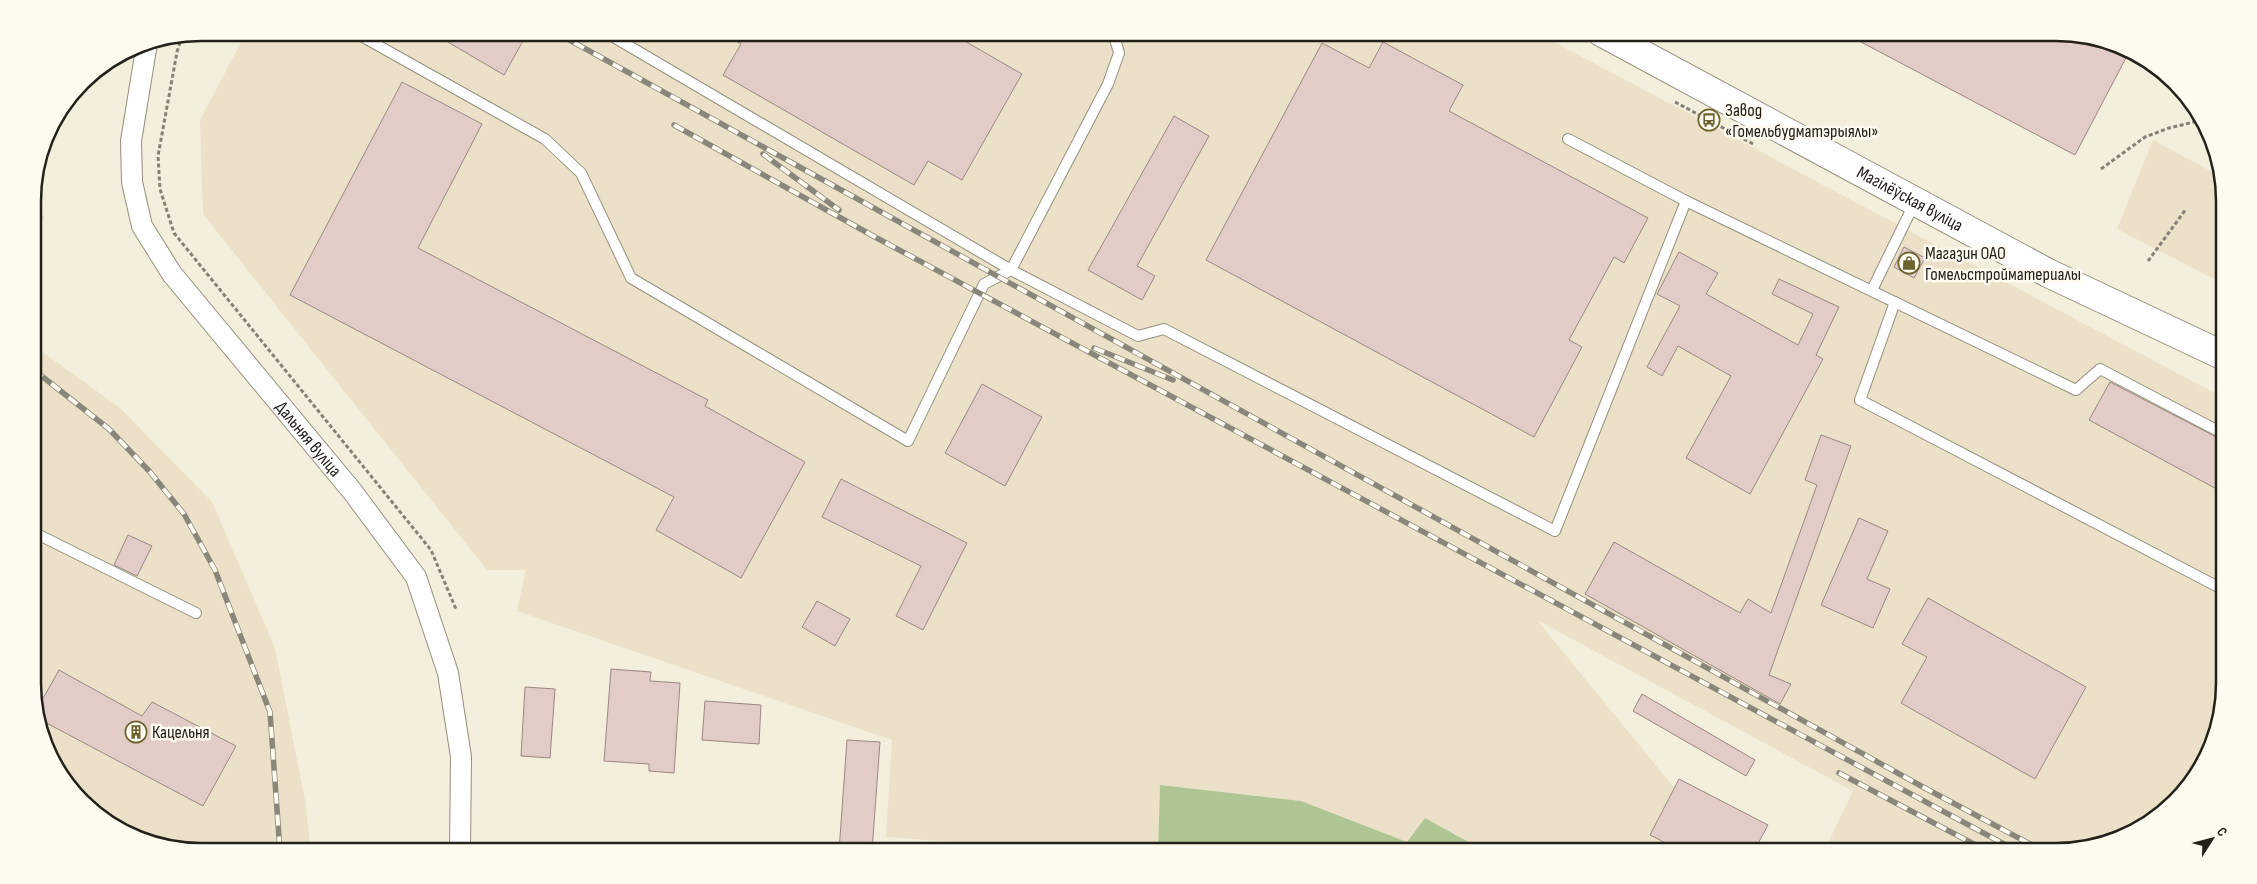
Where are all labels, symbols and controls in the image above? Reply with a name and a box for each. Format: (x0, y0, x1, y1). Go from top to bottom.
place label: Завод «Гомельбудматэрыялы» (1725, 100, 1878, 142)
bus stop icon: Завод «Гомельбудматэрыялы» (1697, 108, 1721, 132)
street label: Магілёўская вуліца (1853, 161, 1967, 236)
place label: Магазин ОАО Гомельстройматериалы (1925, 243, 2081, 285)
shop icon: Магазин ОАО Гомельстройматериалы (1897, 251, 1921, 275)
street label: Дальняя вуліца (271, 397, 346, 481)
building icon: Кацельня (124, 720, 148, 744)
place label: Кацельня (152, 722, 210, 743)
north arrow (2187, 814, 2237, 864)
text: С (2213, 824, 2231, 840)

